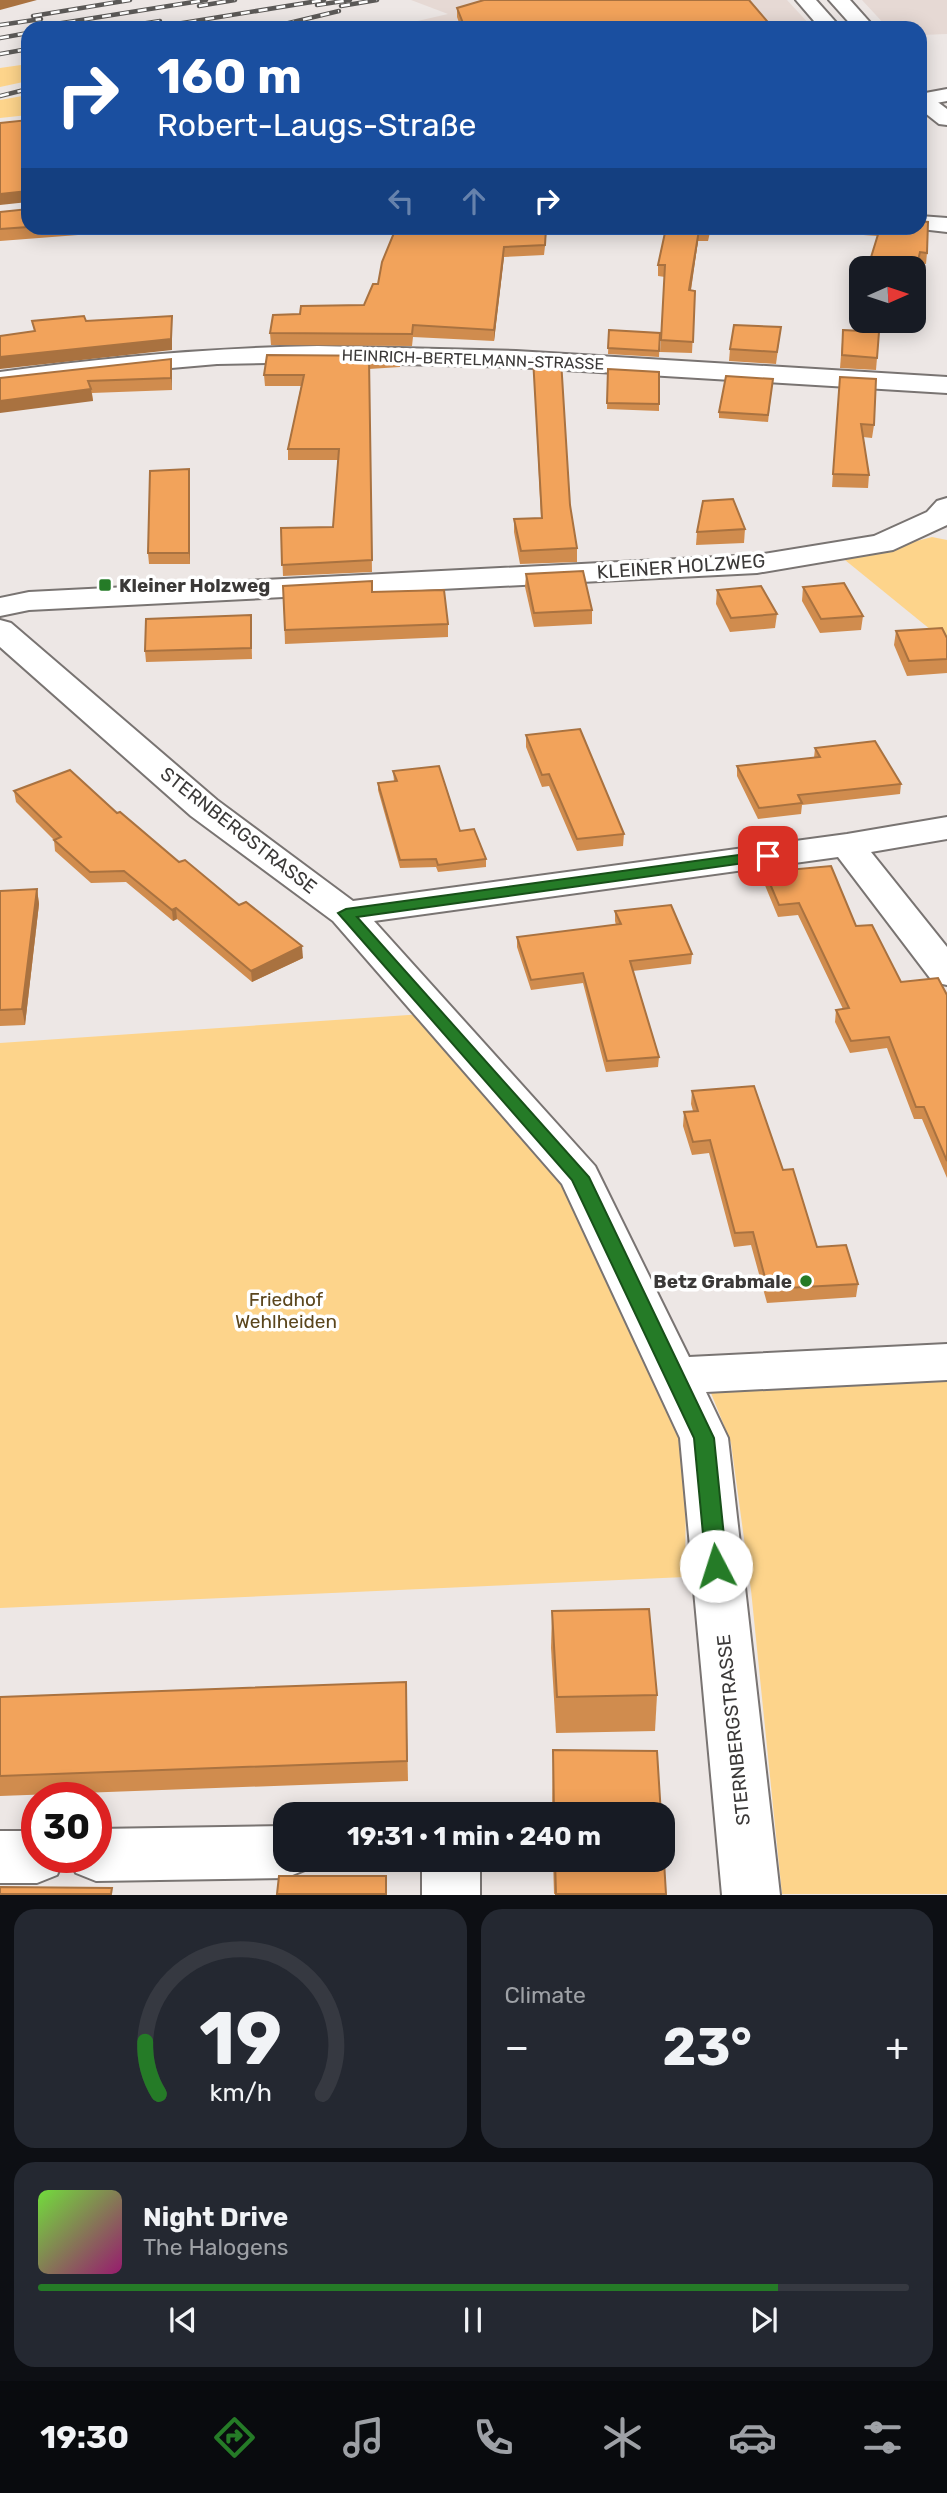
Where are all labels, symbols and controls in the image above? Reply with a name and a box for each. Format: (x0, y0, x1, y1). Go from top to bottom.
text: 160 m (157, 47, 302, 105)
icon: right (42, 49, 133, 140)
text: Robert-Laugs-Straße (157, 106, 476, 144)
icon: left (382, 182, 420, 220)
icon: ahead (455, 182, 493, 220)
icon: right (528, 182, 566, 220)
north arrow (849, 256, 926, 332)
map controls (849, 256, 926, 333)
street label: HEINRICH-BERTELMANN-STRASSE (341, 345, 604, 374)
street label: KLEINER HOLZWEG (596, 549, 766, 584)
place label: Kleiner Holzweg (119, 574, 270, 597)
marker: Kleiner Holzweg (97, 577, 113, 593)
street label: STERNBERGSTRASSE (156, 762, 322, 899)
pin (738, 826, 798, 886)
icon: arrive (749, 837, 787, 875)
place label: Betz Grabmale (653, 1270, 792, 1293)
marker: Betz Grabmale (798, 1273, 814, 1289)
park label: Friedhof Wehlheiden (235, 1288, 337, 1333)
position arrow (679, 1529, 753, 1603)
street label: STERNBERGSTRASSE (712, 1633, 755, 1827)
speed limit sign: 30 (21, 1782, 112, 1873)
text: 19:31 · 1 min · 240 m (347, 1821, 601, 1852)
text: Climate (505, 1981, 586, 2009)
text: 19 (199, 1997, 282, 2083)
text: 23° (663, 2016, 752, 2078)
text: − (505, 2024, 529, 2070)
text: + (885, 2024, 909, 2070)
text: km/h (209, 2078, 271, 2107)
text: Night Drive (143, 2202, 288, 2233)
text: The Halogens (143, 2233, 289, 2261)
icon: previous (164, 2301, 202, 2339)
icon: pause (454, 2301, 492, 2339)
icon: next (745, 2301, 783, 2339)
icon: directions (210, 2413, 259, 2462)
icon: music (339, 2413, 388, 2462)
icon: phone (469, 2413, 518, 2462)
icon: climate (598, 2413, 647, 2462)
icon: car (728, 2413, 777, 2462)
icon: filters (858, 2413, 907, 2462)
text: 19:30 (40, 2418, 129, 2456)

